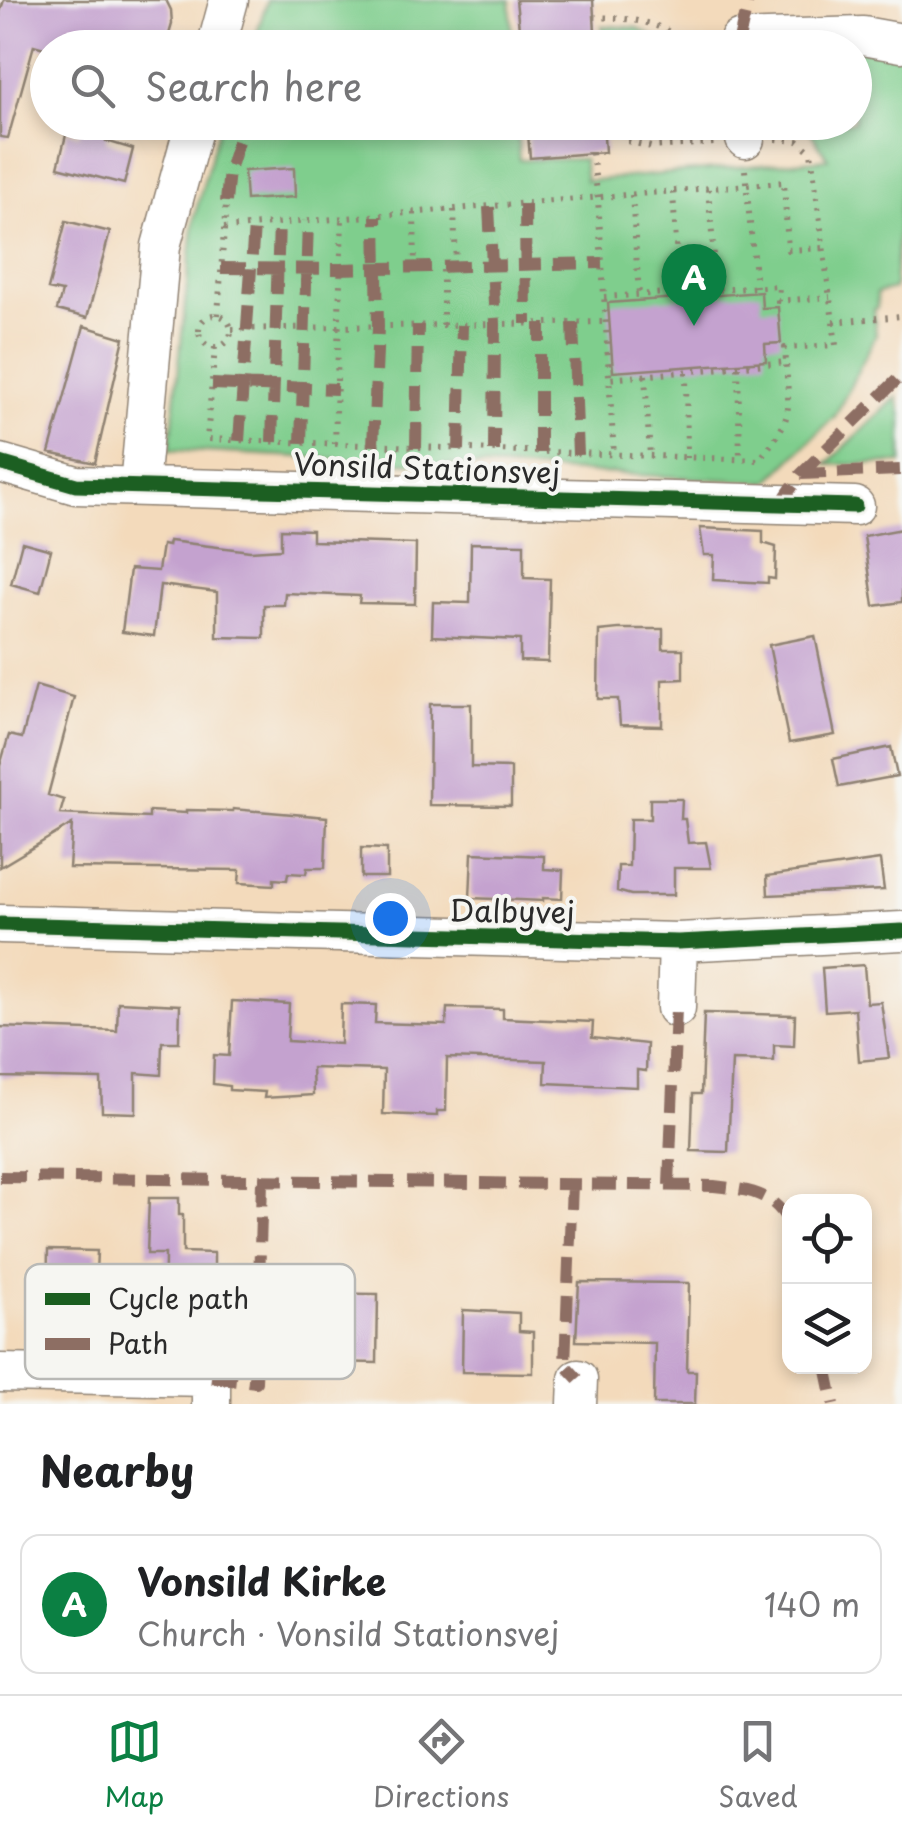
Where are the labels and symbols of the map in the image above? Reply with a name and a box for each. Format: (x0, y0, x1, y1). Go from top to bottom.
pin: A (662, 244, 726, 326)
street label: Vonsild Stationsvej (293, 440, 561, 494)
street label: Dalbyvej (449, 886, 575, 934)
your location (365, 893, 416, 944)
legend (25, 1264, 355, 1379)
text: Cycle path (108, 1276, 249, 1319)
text: Path (108, 1321, 168, 1364)

